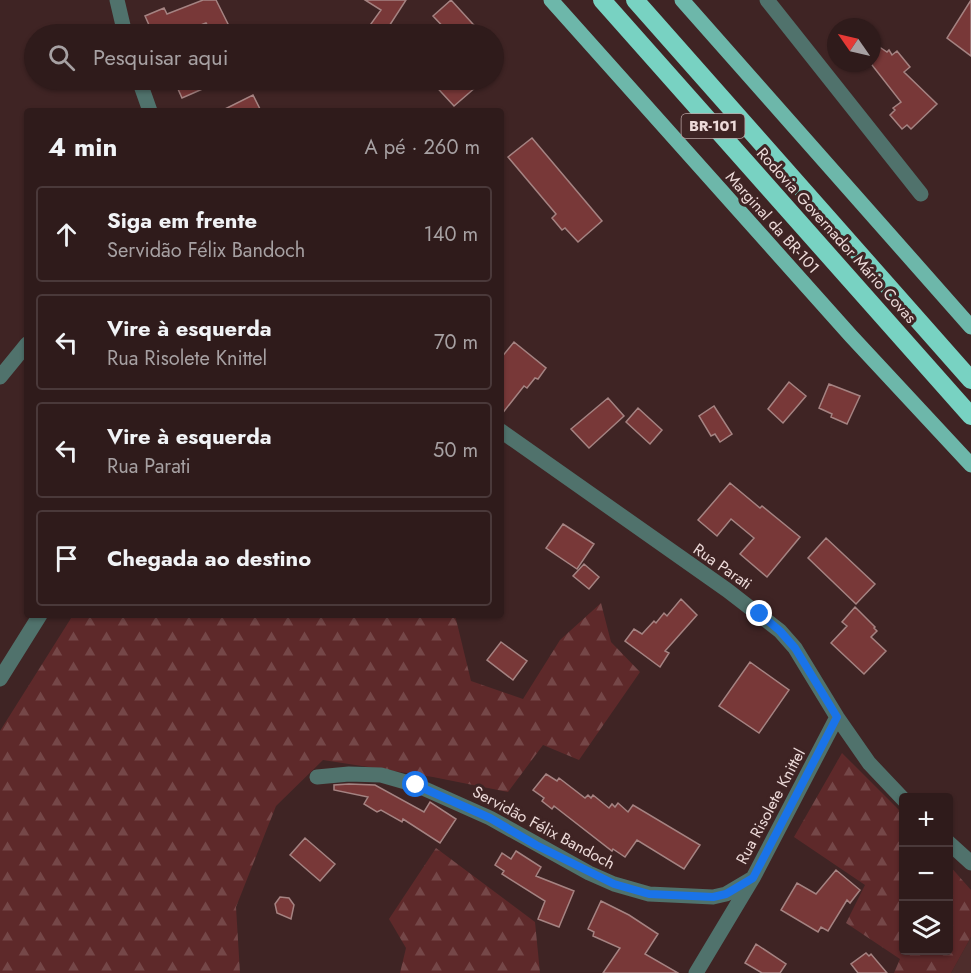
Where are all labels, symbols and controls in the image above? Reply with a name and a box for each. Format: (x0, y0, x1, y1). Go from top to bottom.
north arrow (827, 18, 881, 72)
search box (24, 24, 504, 90)
icon: search (45, 41, 78, 74)
text: Pesquisar aqui (93, 41, 228, 73)
road number: BR-101 (682, 114, 744, 138)
text: 4 min (48, 128, 117, 166)
text: A pé · 260 m (365, 133, 480, 162)
street label: Rodovia Governador Mário Covas (751, 142, 922, 328)
street label: Marginal da BR-101 (720, 166, 825, 279)
text: Siga em frente (107, 204, 257, 236)
icon: ahead (50, 218, 83, 251)
text: 140 m (424, 220, 478, 249)
text: Servidão Félix Bandoch (107, 236, 305, 265)
text: Vire à esquerda (107, 312, 272, 344)
icon: left (50, 326, 83, 359)
text: 70 m (434, 328, 478, 357)
text: Rua Risolete Knittel (107, 344, 267, 373)
text: Vire à esquerda (107, 420, 272, 452)
icon: left (50, 434, 83, 467)
text: 50 m (433, 436, 478, 465)
text: Rua Parati (107, 452, 191, 481)
street label: Rua Parati (689, 538, 757, 595)
icon: arrive (50, 542, 83, 575)
text: Chegada ao destino (107, 542, 311, 574)
route end (746, 600, 772, 626)
street label: Rua Risolete Knittel (730, 744, 811, 868)
route start (402, 771, 428, 797)
street label: Servidão Félix Bandoch (468, 780, 619, 875)
map controls (899, 793, 953, 955)
button: + (899, 793, 953, 847)
button: − (899, 847, 953, 901)
button: layers (899, 901, 953, 955)

